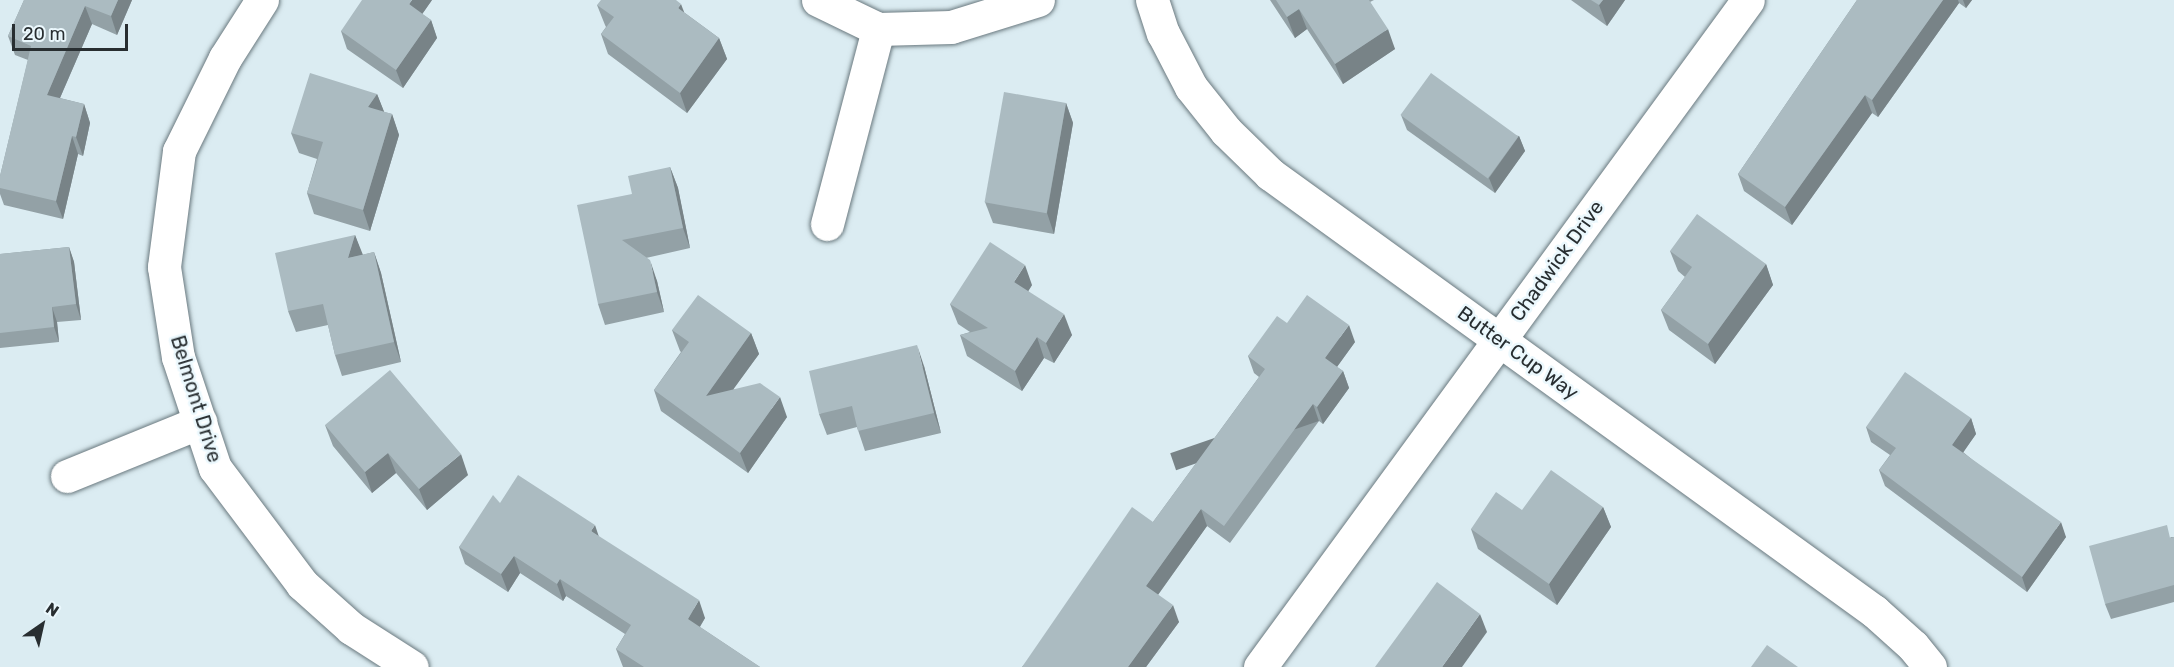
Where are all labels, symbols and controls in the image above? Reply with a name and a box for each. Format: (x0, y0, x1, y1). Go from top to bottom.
scale bar (15, 12, 130, 50)
text: 20 m (23, 23, 65, 45)
street label: Chadwick Drive (1505, 196, 1609, 326)
street label: Butter Cup Way (1453, 301, 1583, 405)
street label: Belmont Drive (165, 333, 227, 465)
north arrow (12, 595, 72, 655)
text: N (42, 599, 62, 621)

